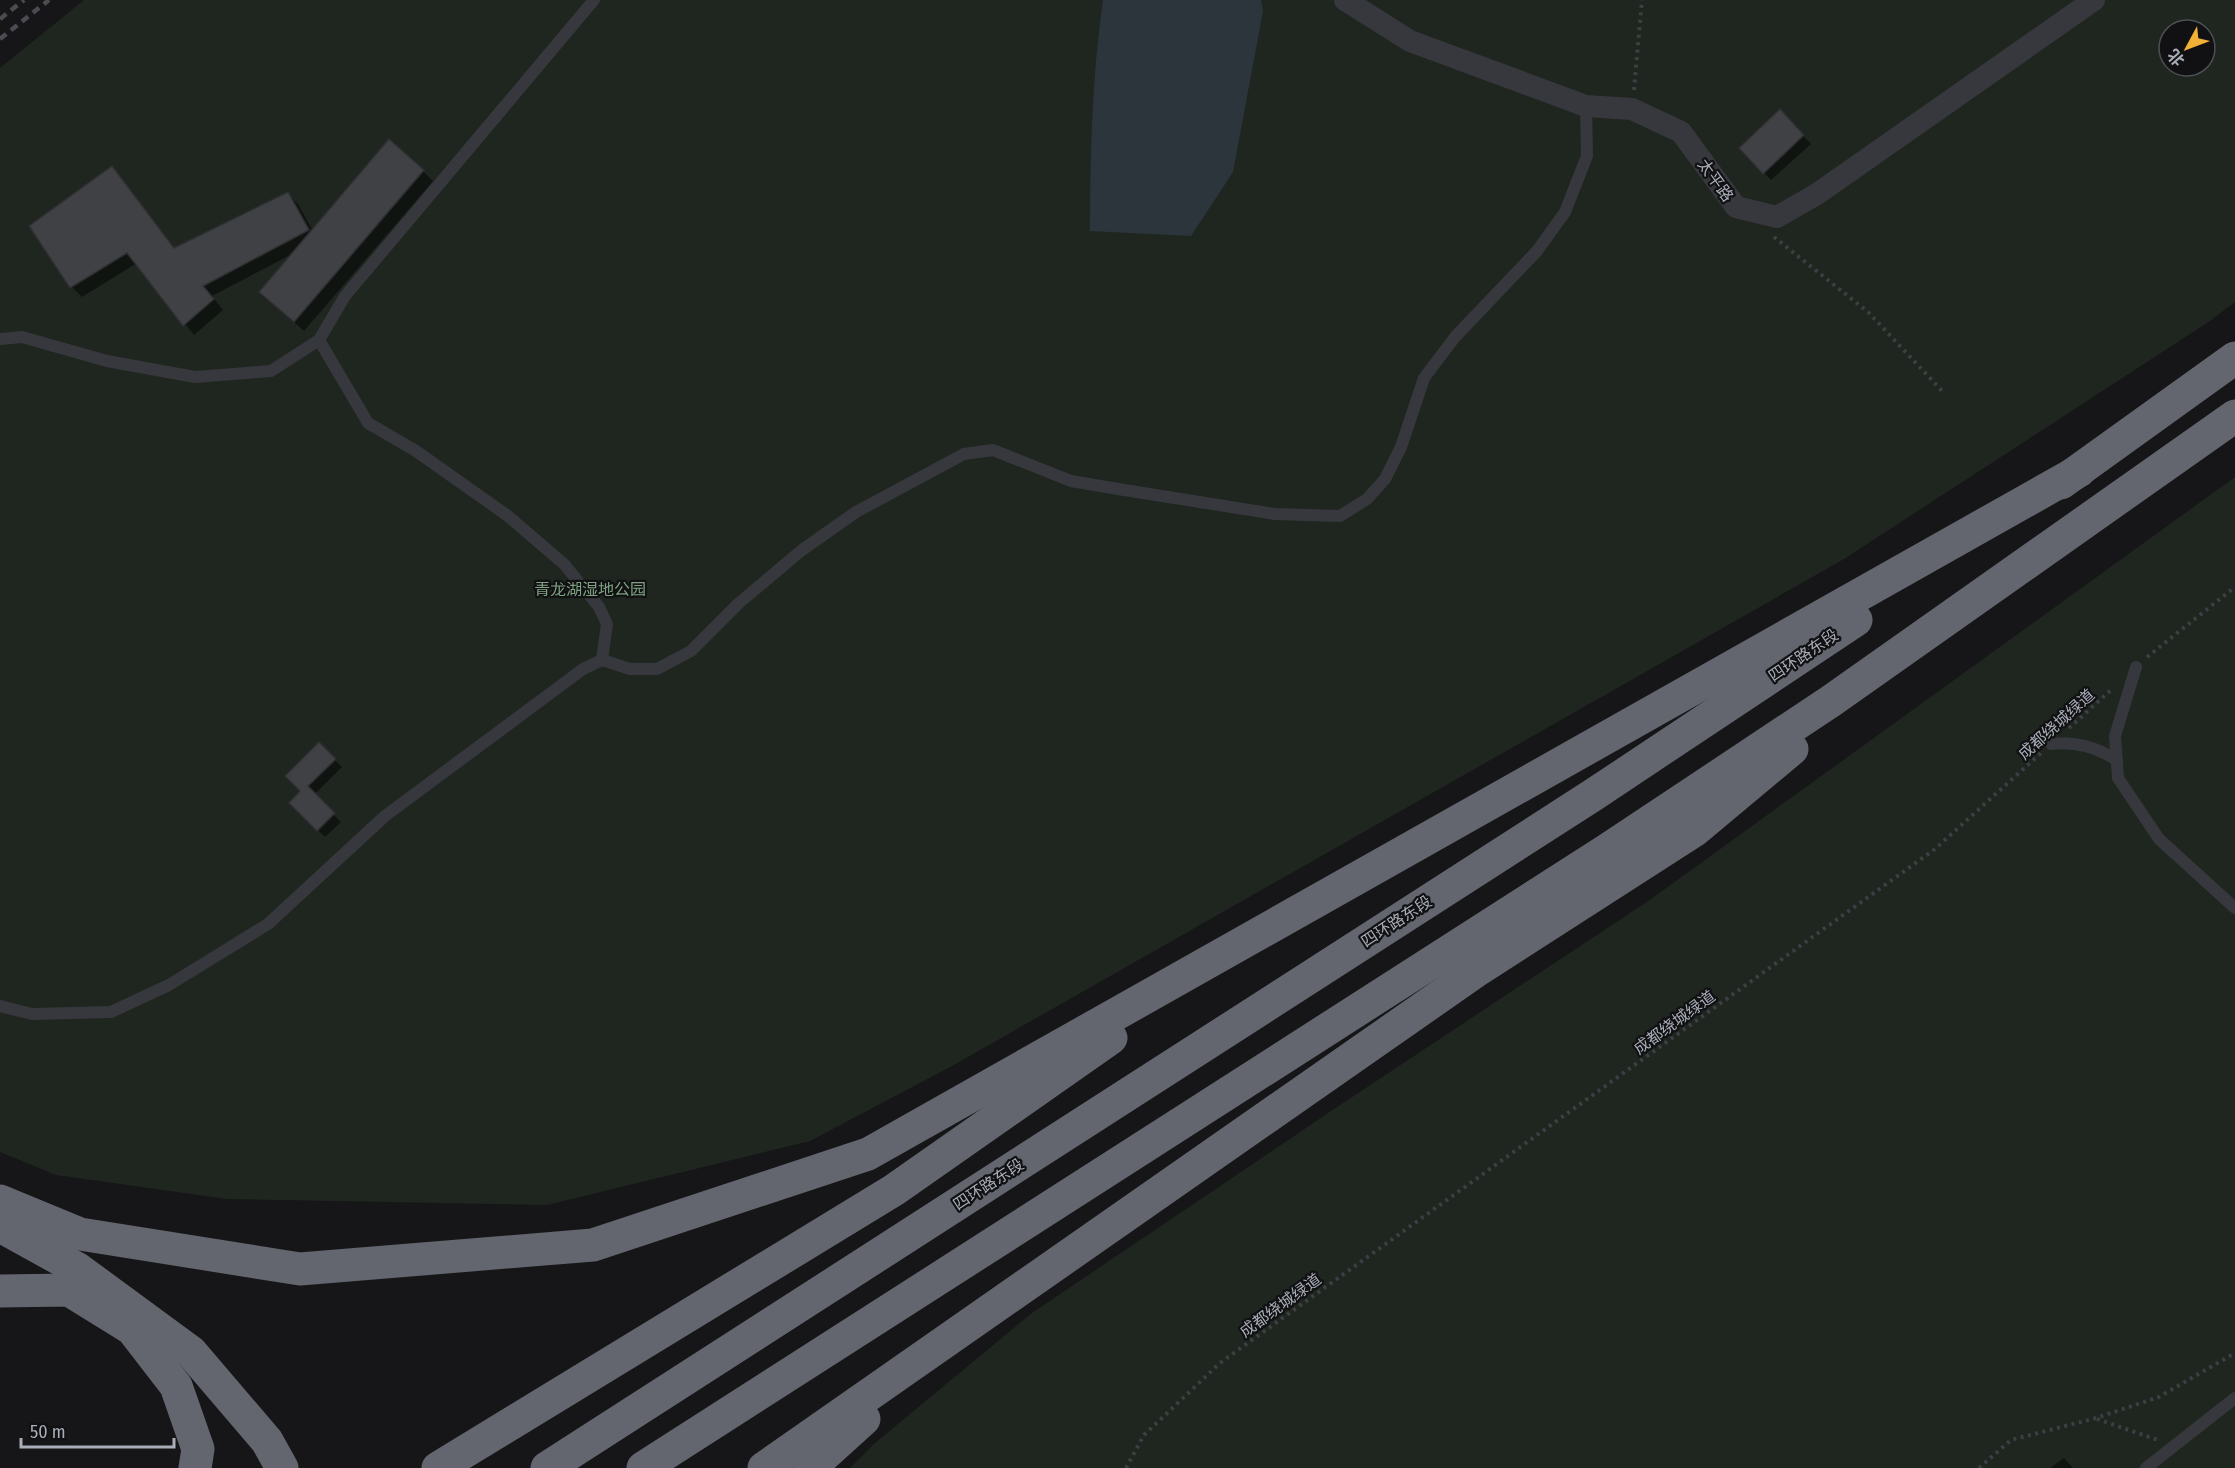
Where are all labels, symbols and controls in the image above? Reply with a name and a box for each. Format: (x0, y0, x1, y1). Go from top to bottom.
north arrow (2157, 18, 2217, 78)
text: 北 (2164, 45, 2188, 70)
street label: 太平路 (1694, 155, 1737, 205)
park label: 青龙湖湿地公园 (534, 580, 646, 599)
street label: 四环路东段 (1765, 625, 1842, 686)
street label: 成都绕城绿道 (2014, 685, 2098, 764)
street label: 四环路东段 (1358, 892, 1435, 951)
street label: 成都绕城绿道 (1630, 987, 1719, 1058)
street label: 四环路东段 (950, 1155, 1027, 1214)
street label: 成都绕城绿道 (1236, 1270, 1325, 1341)
scale bar (21, 1411, 174, 1449)
text: 50 m (30, 1421, 66, 1443)

